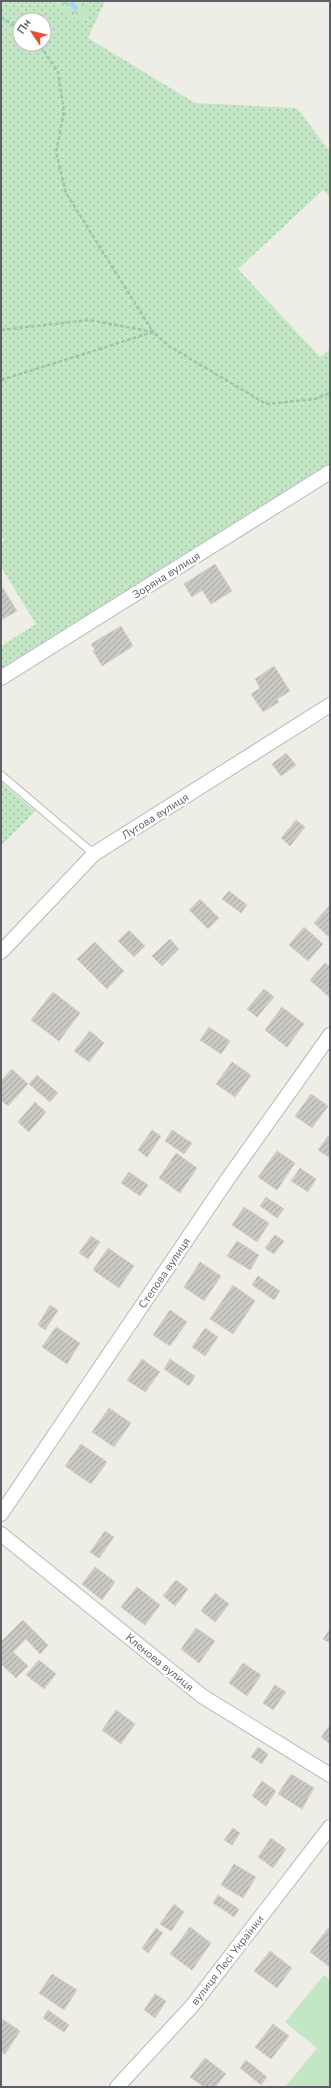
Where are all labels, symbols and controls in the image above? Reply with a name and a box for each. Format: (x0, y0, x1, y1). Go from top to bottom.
north arrow (12, 12, 52, 52)
text: Пн (14, 16, 35, 37)
street label: Зоряна вулиця (129, 548, 203, 602)
street label: Лугова вулиця (119, 790, 192, 843)
street label: Степова вулиця (135, 1235, 194, 1312)
street label: Кленова вулиця (123, 1630, 197, 1695)
street label: вулиця Лесі Українки (187, 1912, 267, 2008)

